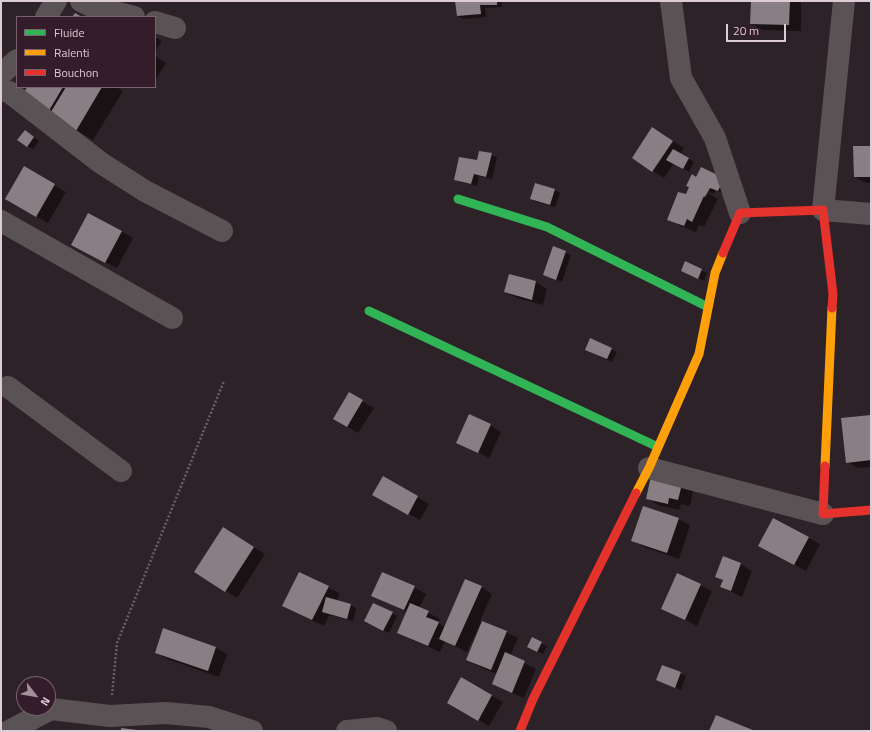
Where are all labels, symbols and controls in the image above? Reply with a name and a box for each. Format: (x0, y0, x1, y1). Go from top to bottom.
legend (16, 16, 156, 88)
scale bar (728, 16, 788, 42)
text: 20 m (733, 21, 759, 40)
text: Fluide (54, 23, 85, 42)
text: Ralenti (54, 43, 89, 62)
text: Bouchon (54, 63, 99, 82)
north arrow (16, 676, 56, 716)
text: N (37, 694, 54, 709)

